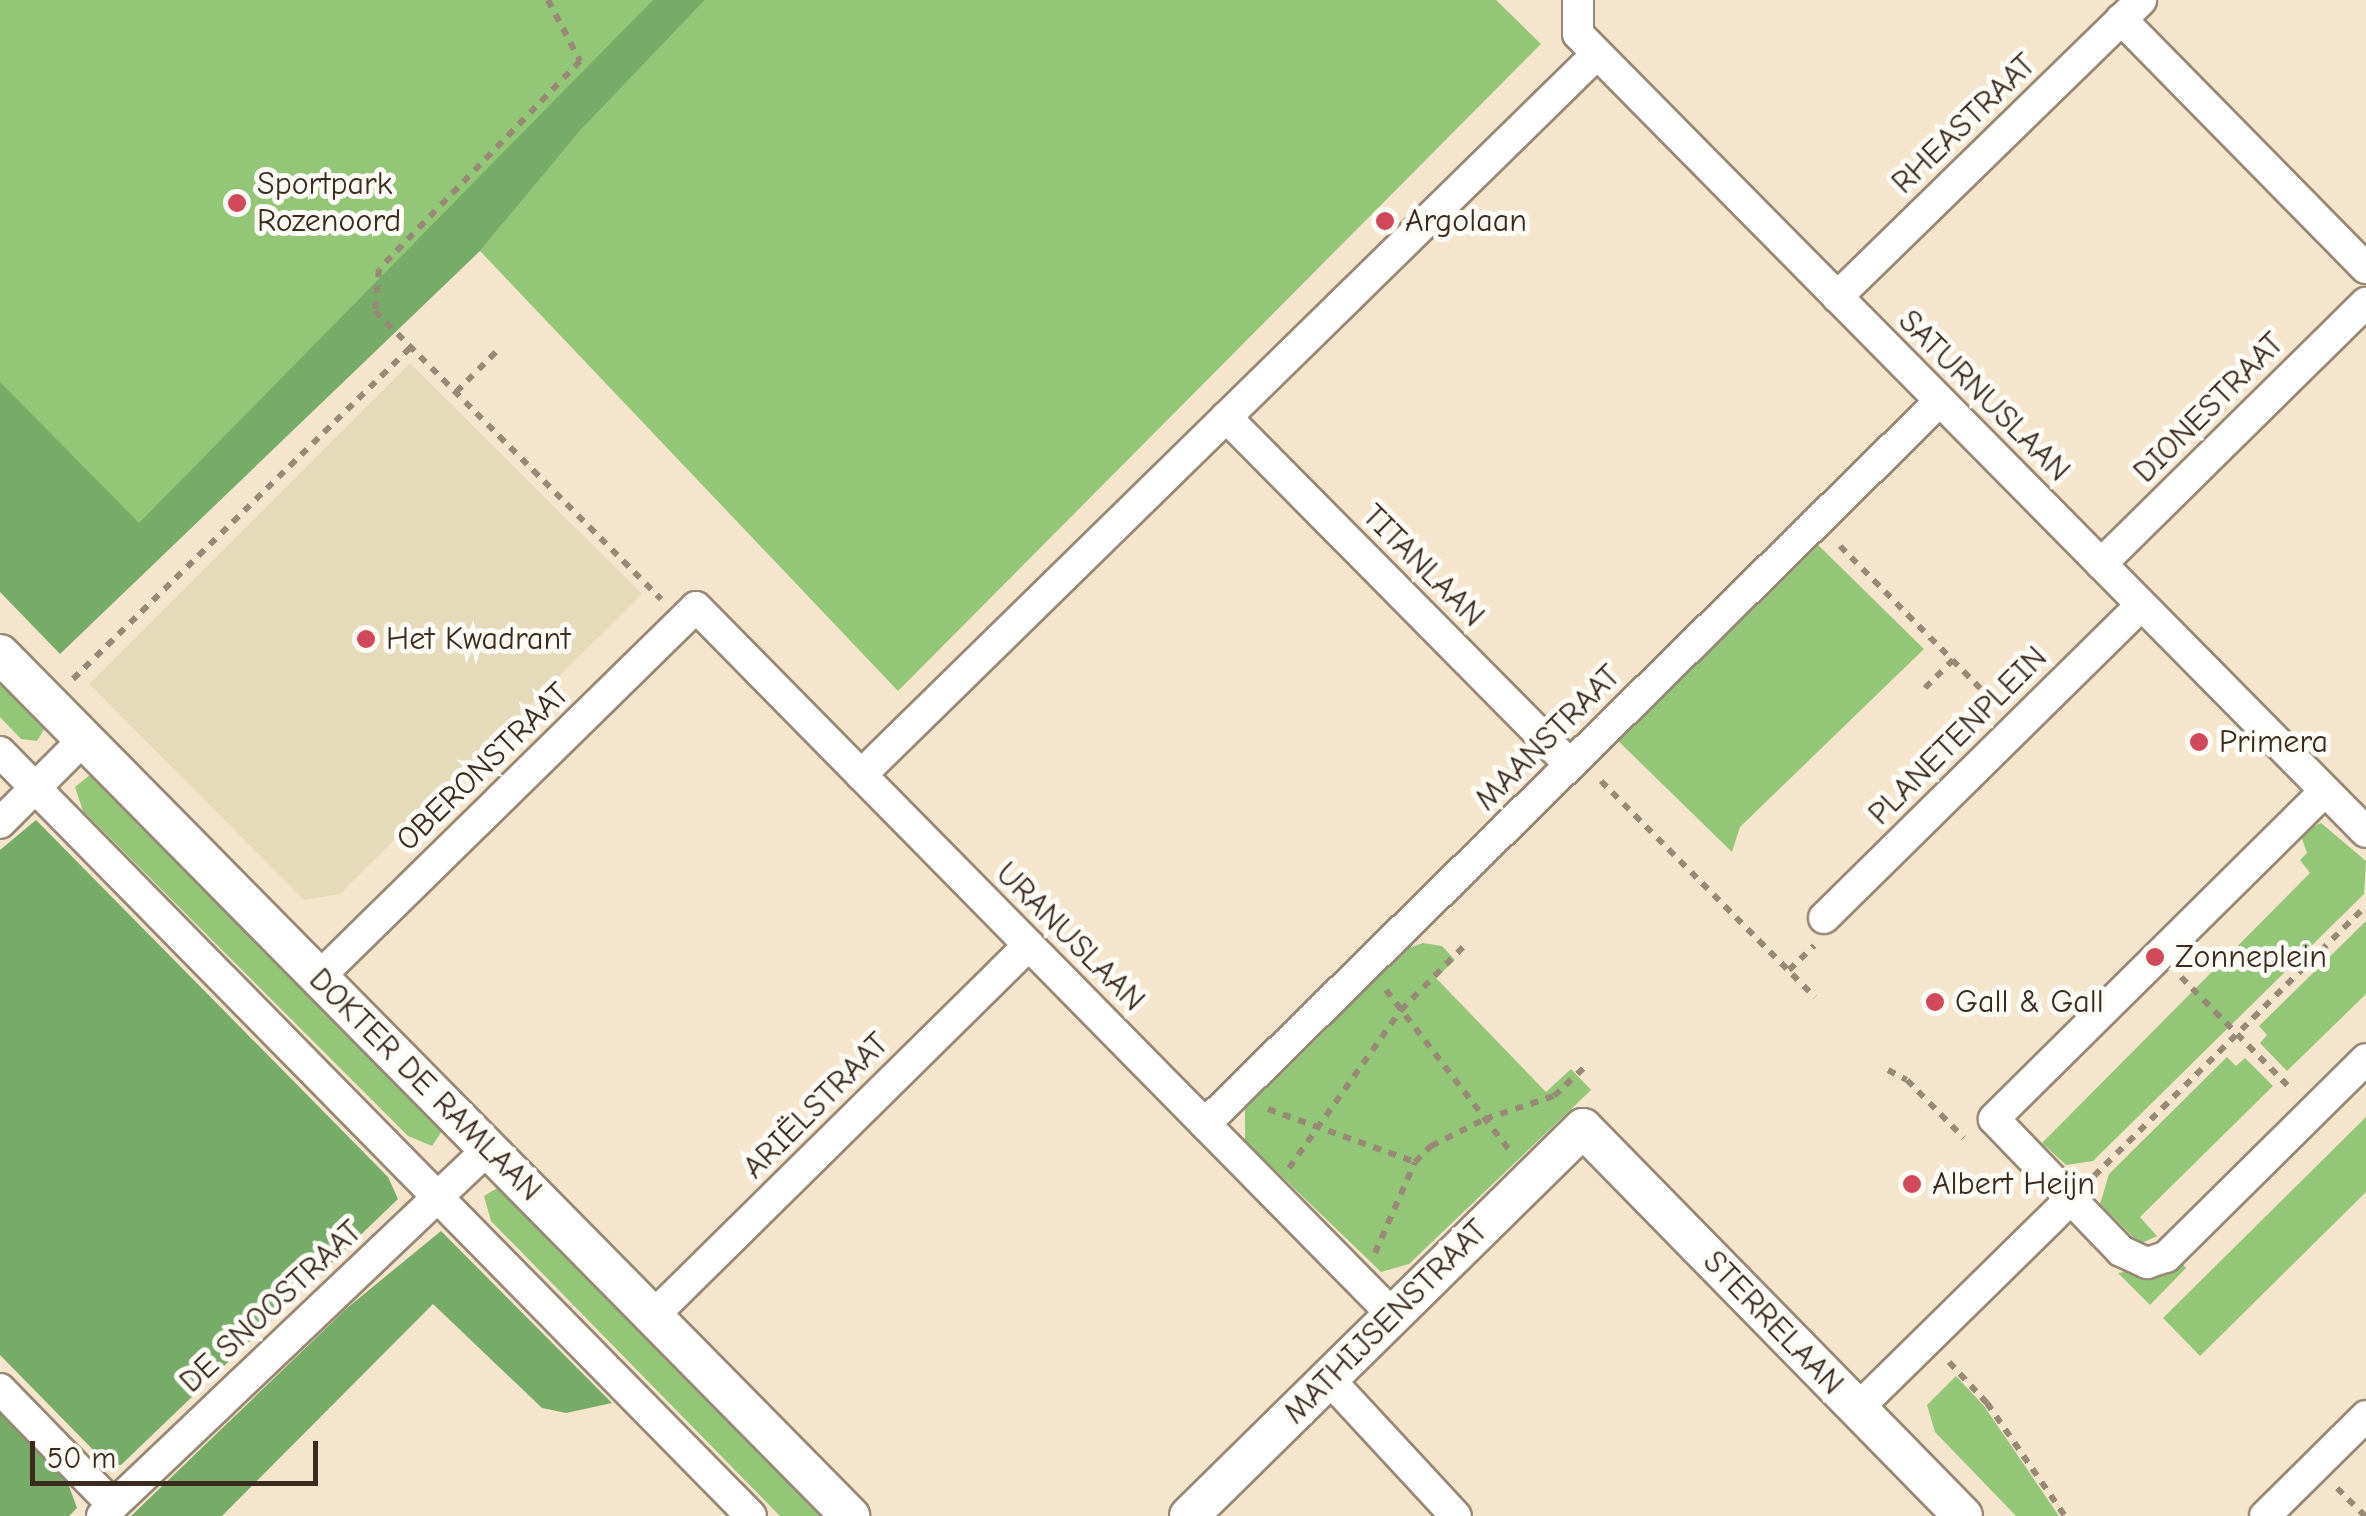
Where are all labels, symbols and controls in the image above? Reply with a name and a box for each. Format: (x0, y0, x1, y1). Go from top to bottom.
street label: RHEASTRAAT (1884, 46, 2044, 202)
place label: Sportpark Rozenoord (257, 166, 401, 241)
marker: Sportpark Rozenoord (226, 192, 248, 214)
place label: Argolaan (1405, 202, 1527, 240)
marker: Argolaan (1374, 210, 1396, 232)
street label: SATURNUSLAAN (1890, 302, 2078, 490)
street label: DIONESTRAAT (2126, 325, 2292, 491)
street label: TITANLAAN (1354, 497, 1492, 635)
place label: Het Kwadrant (386, 620, 570, 658)
marker: Het Kwadrant (355, 628, 377, 650)
street label: PLANETENPLEIN (1861, 639, 2055, 833)
street label: MAANSTRAAT (1467, 657, 1629, 819)
street label: OBERONSTRAAT (389, 675, 577, 859)
place label: Primera (2219, 723, 2328, 761)
marker: Primera (2188, 731, 2210, 753)
street label: URANUSLAAN (988, 855, 1152, 1019)
place label: Zonneplein (2175, 938, 2327, 976)
marker: Zonneplein (2144, 946, 2166, 968)
street label: DOKTER DE RAMLAAN (301, 961, 549, 1209)
place label: Gall & Gall (1955, 983, 2104, 1021)
marker: Gall & Gall (1924, 991, 1946, 1013)
street label: ARIËLSTRAAT (735, 1025, 897, 1187)
place label: Albert Heijn (1932, 1165, 2095, 1203)
marker: Albert Heijn (1901, 1173, 1923, 1195)
street label: MATHIJSENSTRAAT (1276, 1212, 1496, 1432)
street label: DE SNOOSTRAAT (172, 1213, 370, 1401)
street label: STERRELAAN (1695, 1243, 1851, 1403)
scale bar (35, 1421, 322, 1483)
text: 50 m (47, 1441, 116, 1476)

